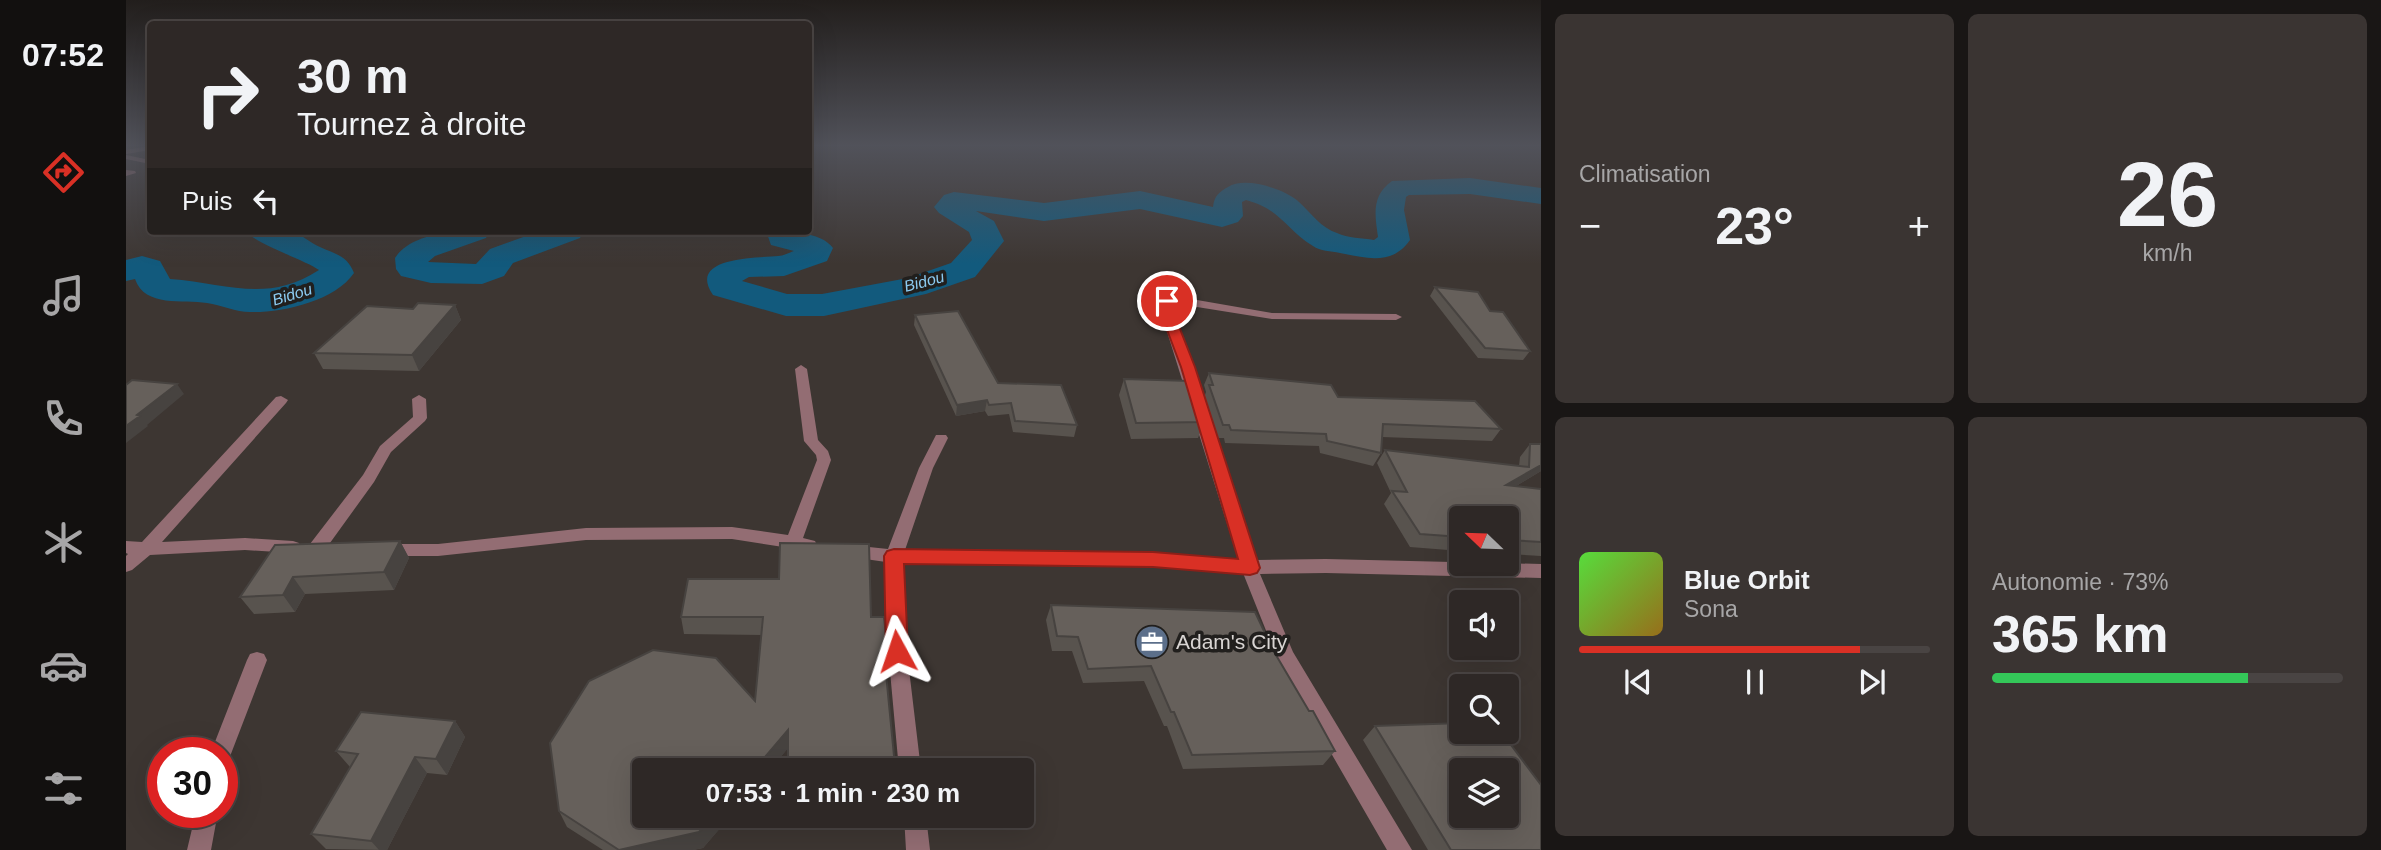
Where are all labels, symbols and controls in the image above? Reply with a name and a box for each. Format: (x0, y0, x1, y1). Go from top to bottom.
text: 07:52 (22, 37, 104, 73)
icon: right (182, 49, 273, 140)
text: 30 m (297, 49, 409, 103)
text: Tournez à droite (297, 106, 526, 142)
text: 26 (2117, 144, 2218, 245)
icon: directions (39, 148, 88, 197)
text: Climatisation (1579, 161, 1711, 187)
icon: left (247, 182, 285, 220)
text: Puis (182, 186, 233, 216)
text: 23° (1715, 197, 1794, 255)
text: − (1579, 205, 1601, 247)
text: + (1908, 205, 1930, 247)
text: km/h (2143, 240, 2192, 266)
water label: Bidou (902, 268, 946, 295)
icon: music (39, 271, 88, 320)
pin (1137, 271, 1197, 331)
water label: Bidou (270, 280, 314, 309)
icon: arrive (1148, 282, 1186, 320)
icon: phone (39, 394, 88, 443)
north arrow (1449, 506, 1519, 576)
map controls (1449, 506, 1519, 828)
icon: climate (39, 518, 88, 567)
text: Blue Orbit (1684, 565, 1810, 595)
text: Autonomie · 73% (1992, 569, 2168, 595)
button: sound (1449, 590, 1519, 660)
text: Sona (1684, 596, 1738, 622)
text: 365 km (1992, 605, 2168, 663)
position arrow (860, 614, 934, 688)
office icon: Adam's City (1133, 623, 1171, 661)
place label: Adam's City (1176, 630, 1288, 653)
icon: car (39, 641, 88, 690)
icon: previous (1619, 663, 1657, 701)
icon: pause (1736, 663, 1774, 701)
icon: next (1853, 663, 1891, 701)
button: search (1449, 674, 1519, 744)
speed limit sign: 30 (147, 737, 238, 828)
button: layers (1449, 758, 1519, 828)
icon: filters (39, 764, 88, 813)
text: 07:53 · 1 min · 230 m (706, 778, 960, 808)

